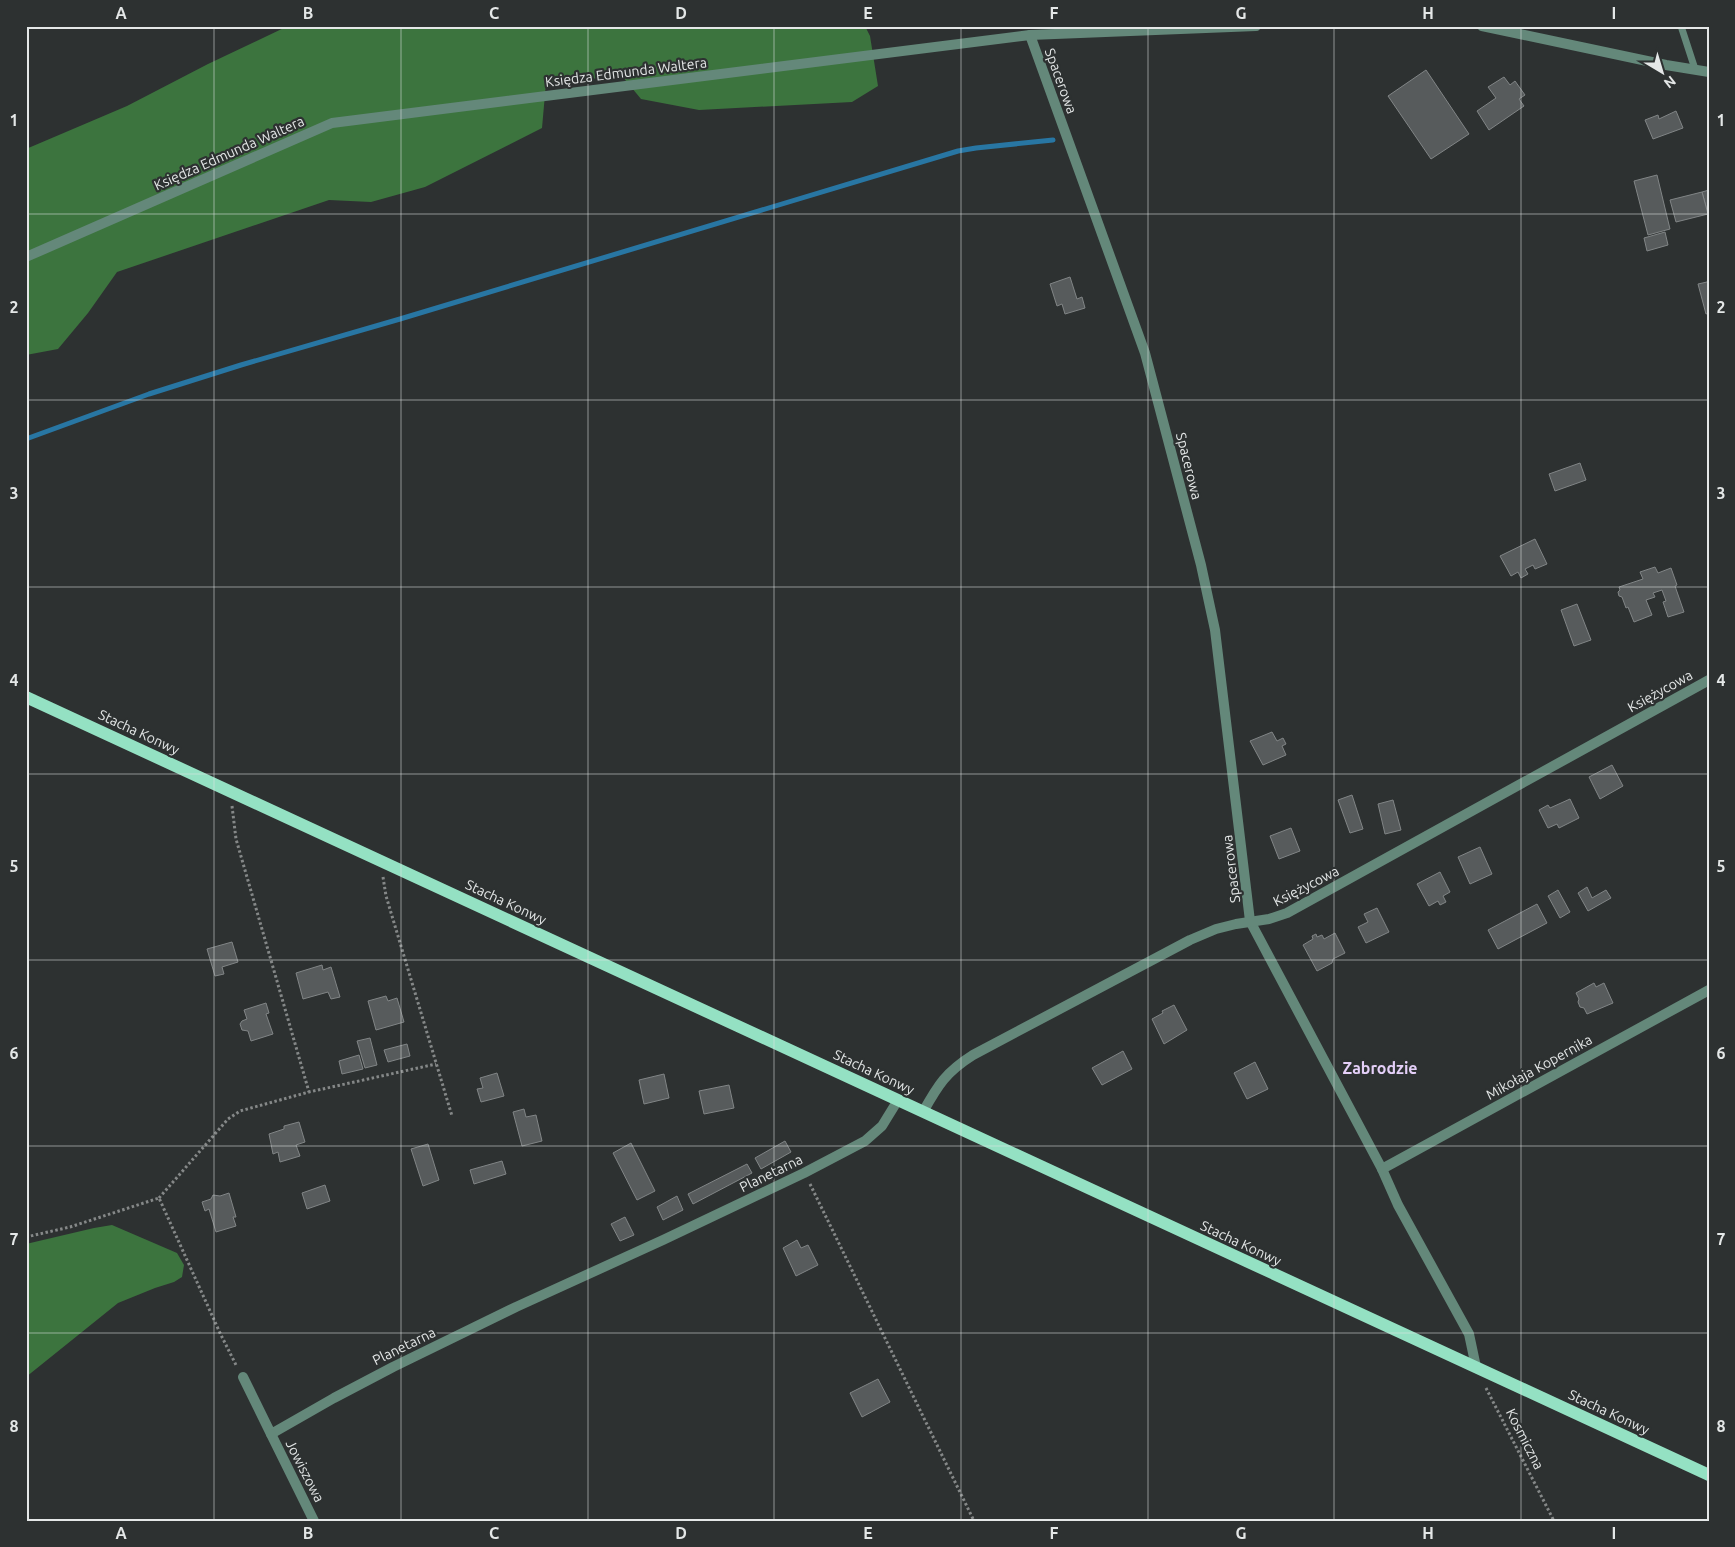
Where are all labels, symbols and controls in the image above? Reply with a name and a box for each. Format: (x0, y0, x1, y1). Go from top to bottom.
text: A (115, 4, 127, 22)
text: B (303, 4, 313, 22)
text: C (489, 4, 499, 22)
text: D (675, 4, 687, 22)
text: E (863, 4, 873, 22)
text: F (1050, 4, 1059, 22)
text: G (1235, 4, 1247, 22)
text: H (1422, 4, 1434, 22)
text: I (1612, 4, 1616, 22)
street label: Spacerowa (1042, 46, 1080, 116)
north arrow (1638, 48, 1688, 98)
street label: Księdza Edmunda Waltera (544, 54, 708, 90)
text: N (1661, 73, 1679, 92)
text: 1 (9, 111, 19, 129)
text: 1 (1716, 111, 1726, 129)
street label: Księdza Edmunda Waltera (151, 113, 307, 193)
text: 2 (9, 298, 19, 316)
text: 2 (1716, 298, 1726, 316)
street label: Spacerowa (1173, 431, 1205, 501)
text: 3 (9, 484, 19, 502)
text: 3 (1716, 484, 1726, 502)
street label: Księżycowa (1625, 667, 1695, 715)
text: 4 (9, 671, 19, 689)
text: 4 (1716, 671, 1726, 689)
street label: Stacha Konwy (96, 706, 182, 758)
street label: Spacerowa (1219, 834, 1243, 904)
text: 5 (9, 857, 19, 875)
text: 5 (1716, 857, 1726, 875)
street label: Księżycowa (1270, 863, 1342, 909)
street label: Stacha Konwy (463, 876, 549, 928)
street label: Mikołaja Kopernika (1483, 1031, 1595, 1103)
text: 6 (9, 1044, 19, 1062)
text: 6 (1716, 1044, 1726, 1062)
street label: Stacha Konwy (831, 1046, 917, 1098)
district label: Zabrodzie (1342, 1059, 1418, 1077)
street label: Planetarna (737, 1151, 805, 1195)
street label: Stacha Konwy (1198, 1217, 1284, 1269)
text: 7 (9, 1230, 19, 1248)
text: 7 (1716, 1230, 1726, 1248)
street label: Planetarna (370, 1324, 438, 1368)
street label: Stacha Konwy (1566, 1386, 1652, 1438)
street label: Kosmiczna (1503, 1406, 1547, 1472)
text: 8 (9, 1417, 19, 1435)
text: 8 (1716, 1417, 1726, 1435)
street label: Jowiszowa (282, 1437, 328, 1505)
text: A (115, 1524, 127, 1542)
text: B (303, 1524, 313, 1542)
text: C (489, 1524, 499, 1542)
text: D (675, 1524, 687, 1542)
text: E (863, 1524, 873, 1542)
text: F (1050, 1524, 1059, 1542)
text: G (1235, 1524, 1247, 1542)
text: H (1422, 1524, 1434, 1542)
text: I (1612, 1524, 1616, 1542)

